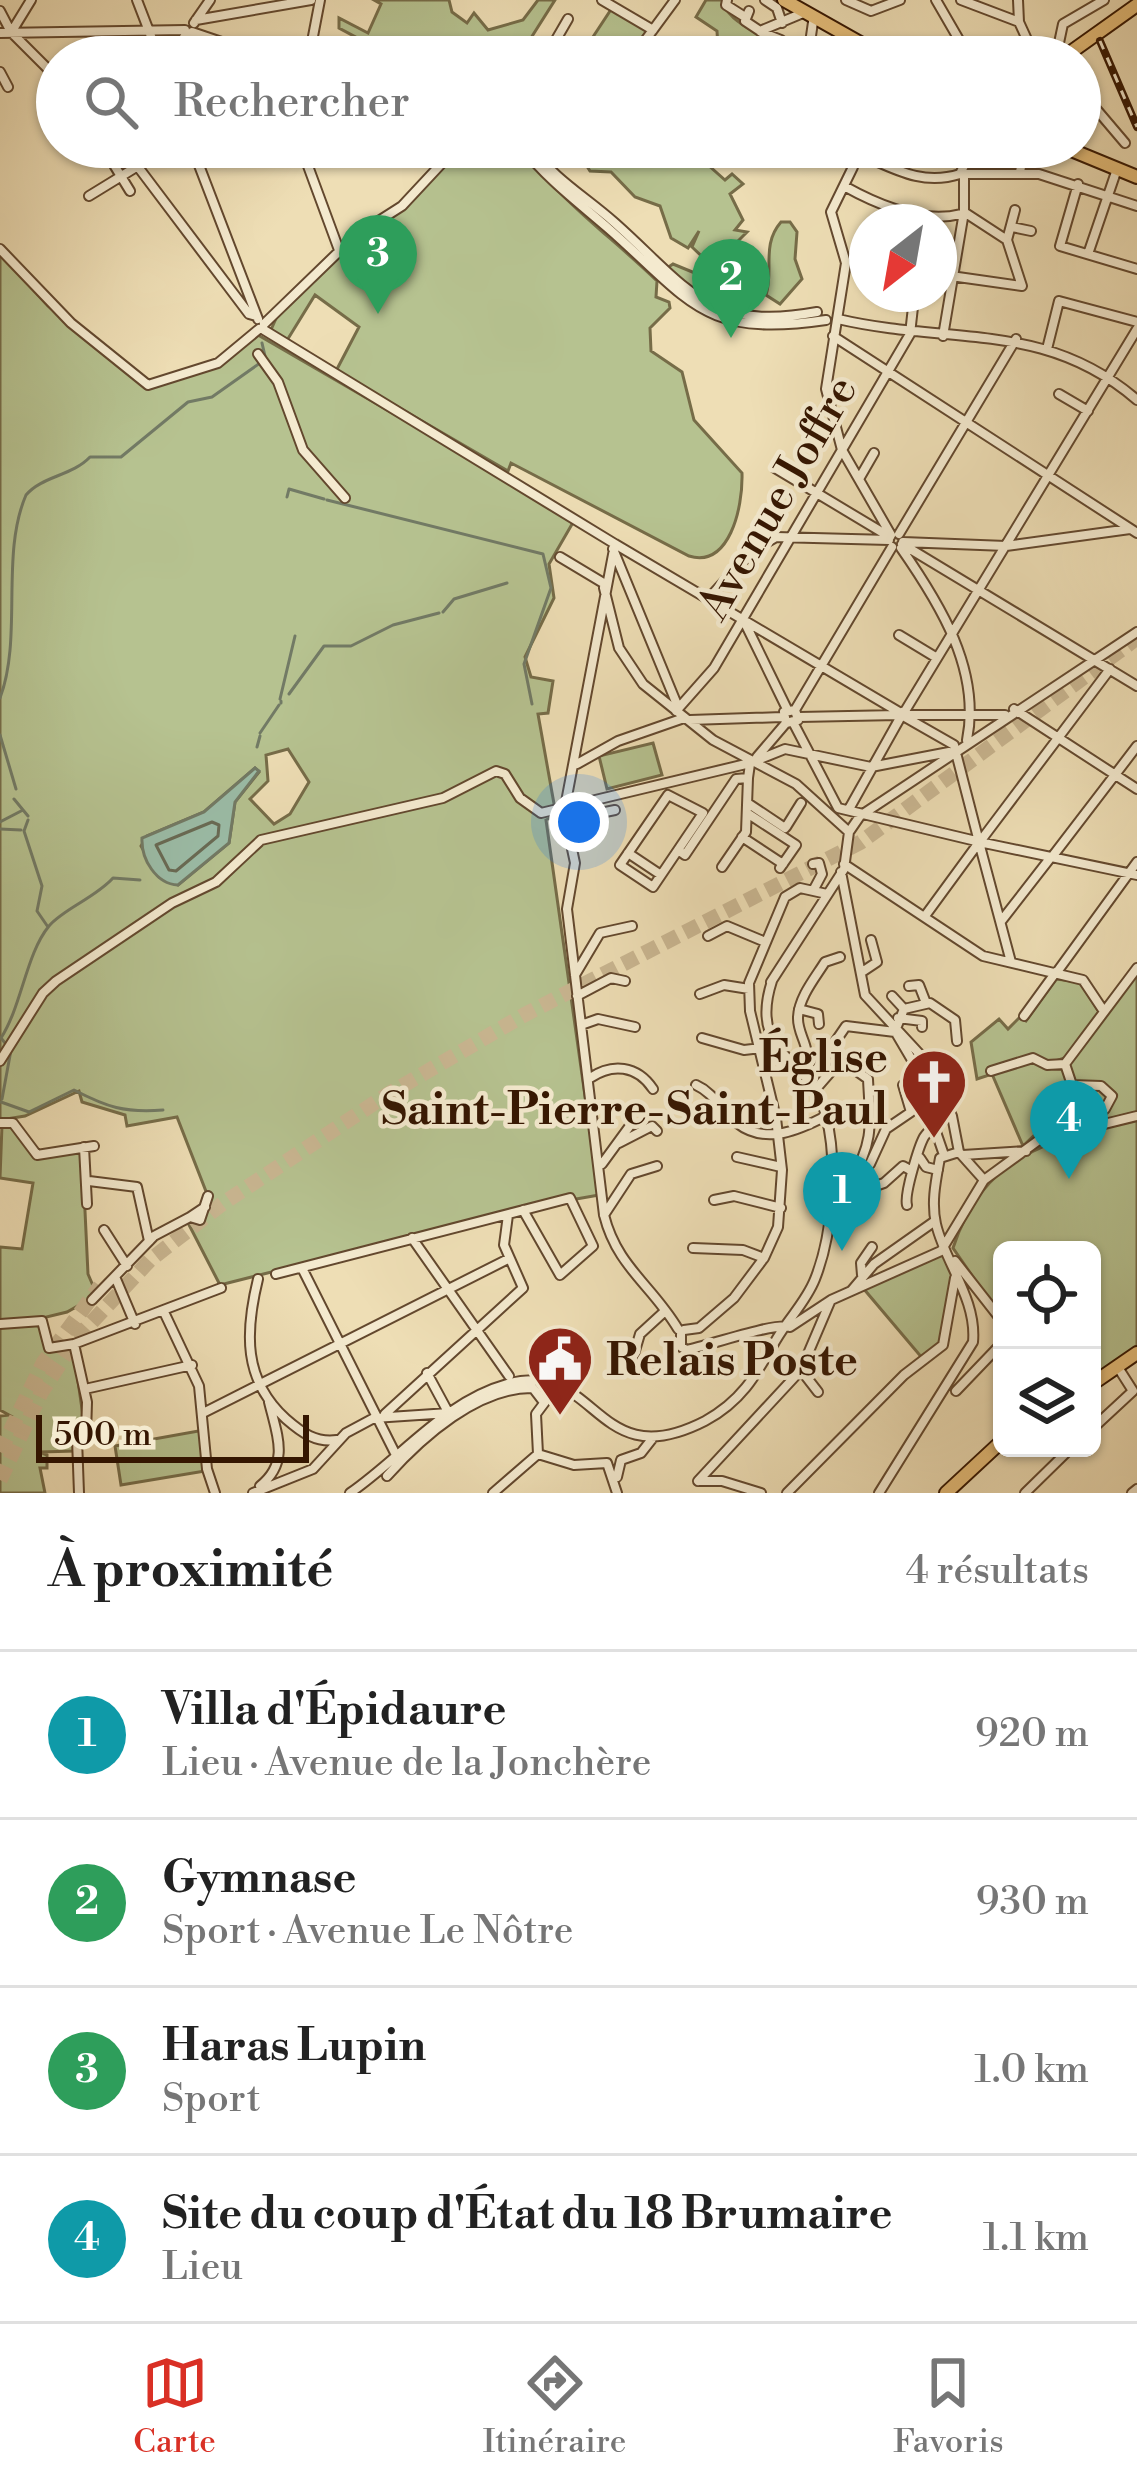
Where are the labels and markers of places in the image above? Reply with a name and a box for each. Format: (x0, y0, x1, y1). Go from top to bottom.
pin: 3 (339, 215, 417, 314)
pin: 2 (692, 239, 770, 338)
place label: Église Saint-Pierre-Saint-Paul (381, 1027, 888, 1139)
church icon: Église Saint-Pierre-Saint-Paul (899, 1047, 969, 1141)
pin: 4 (1030, 1080, 1108, 1179)
pin: 1 (803, 1152, 881, 1251)
public building icon: Relais Poste (525, 1324, 595, 1418)
place label: Relais Poste (606, 1333, 858, 1390)

